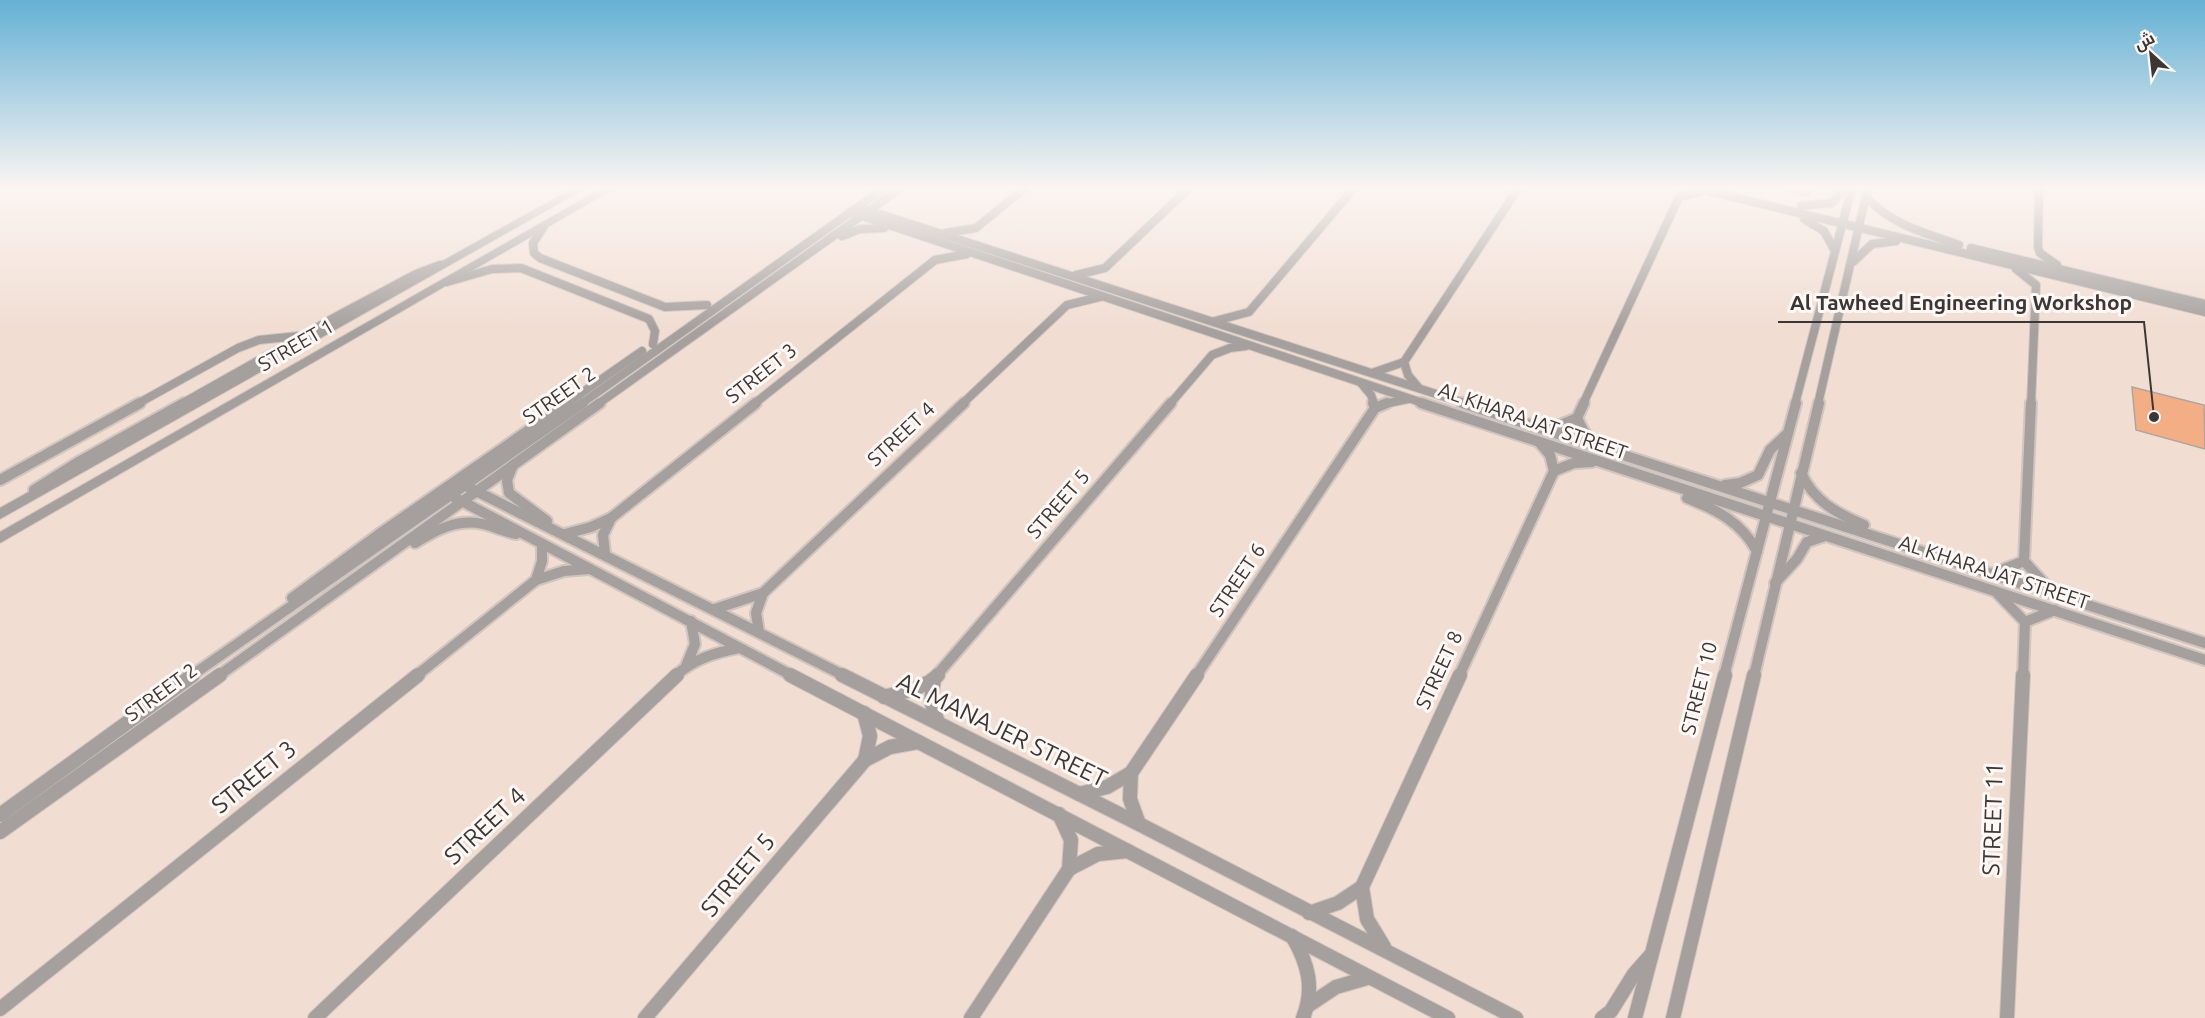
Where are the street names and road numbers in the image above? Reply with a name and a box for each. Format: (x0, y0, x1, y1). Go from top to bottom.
street label: STREET 1 (254, 314, 338, 375)
street label: STREET 3 (721, 338, 801, 407)
street label: STREET 2 (518, 361, 599, 428)
street label: AL KHARAJAT STREET (1436, 377, 1631, 464)
street label: STREET 4 (862, 397, 939, 471)
street label: STREET 5 (1022, 465, 1094, 543)
street label: AL KHARAJAT STREET (1896, 530, 2092, 613)
street label: STREET 6 (1204, 539, 1269, 621)
street label: STREET 8 (1410, 627, 1467, 712)
street label: STREET 10 (1676, 639, 1721, 737)
street label: STREET 2 (120, 658, 201, 725)
street label: AL MANAJER STREET (893, 667, 1112, 792)
street label: STREET 3 (206, 735, 301, 819)
street label: STREET 11 (1977, 762, 2008, 876)
street label: STREET 4 (439, 782, 530, 870)
street label: STREET 5 (695, 828, 780, 922)

